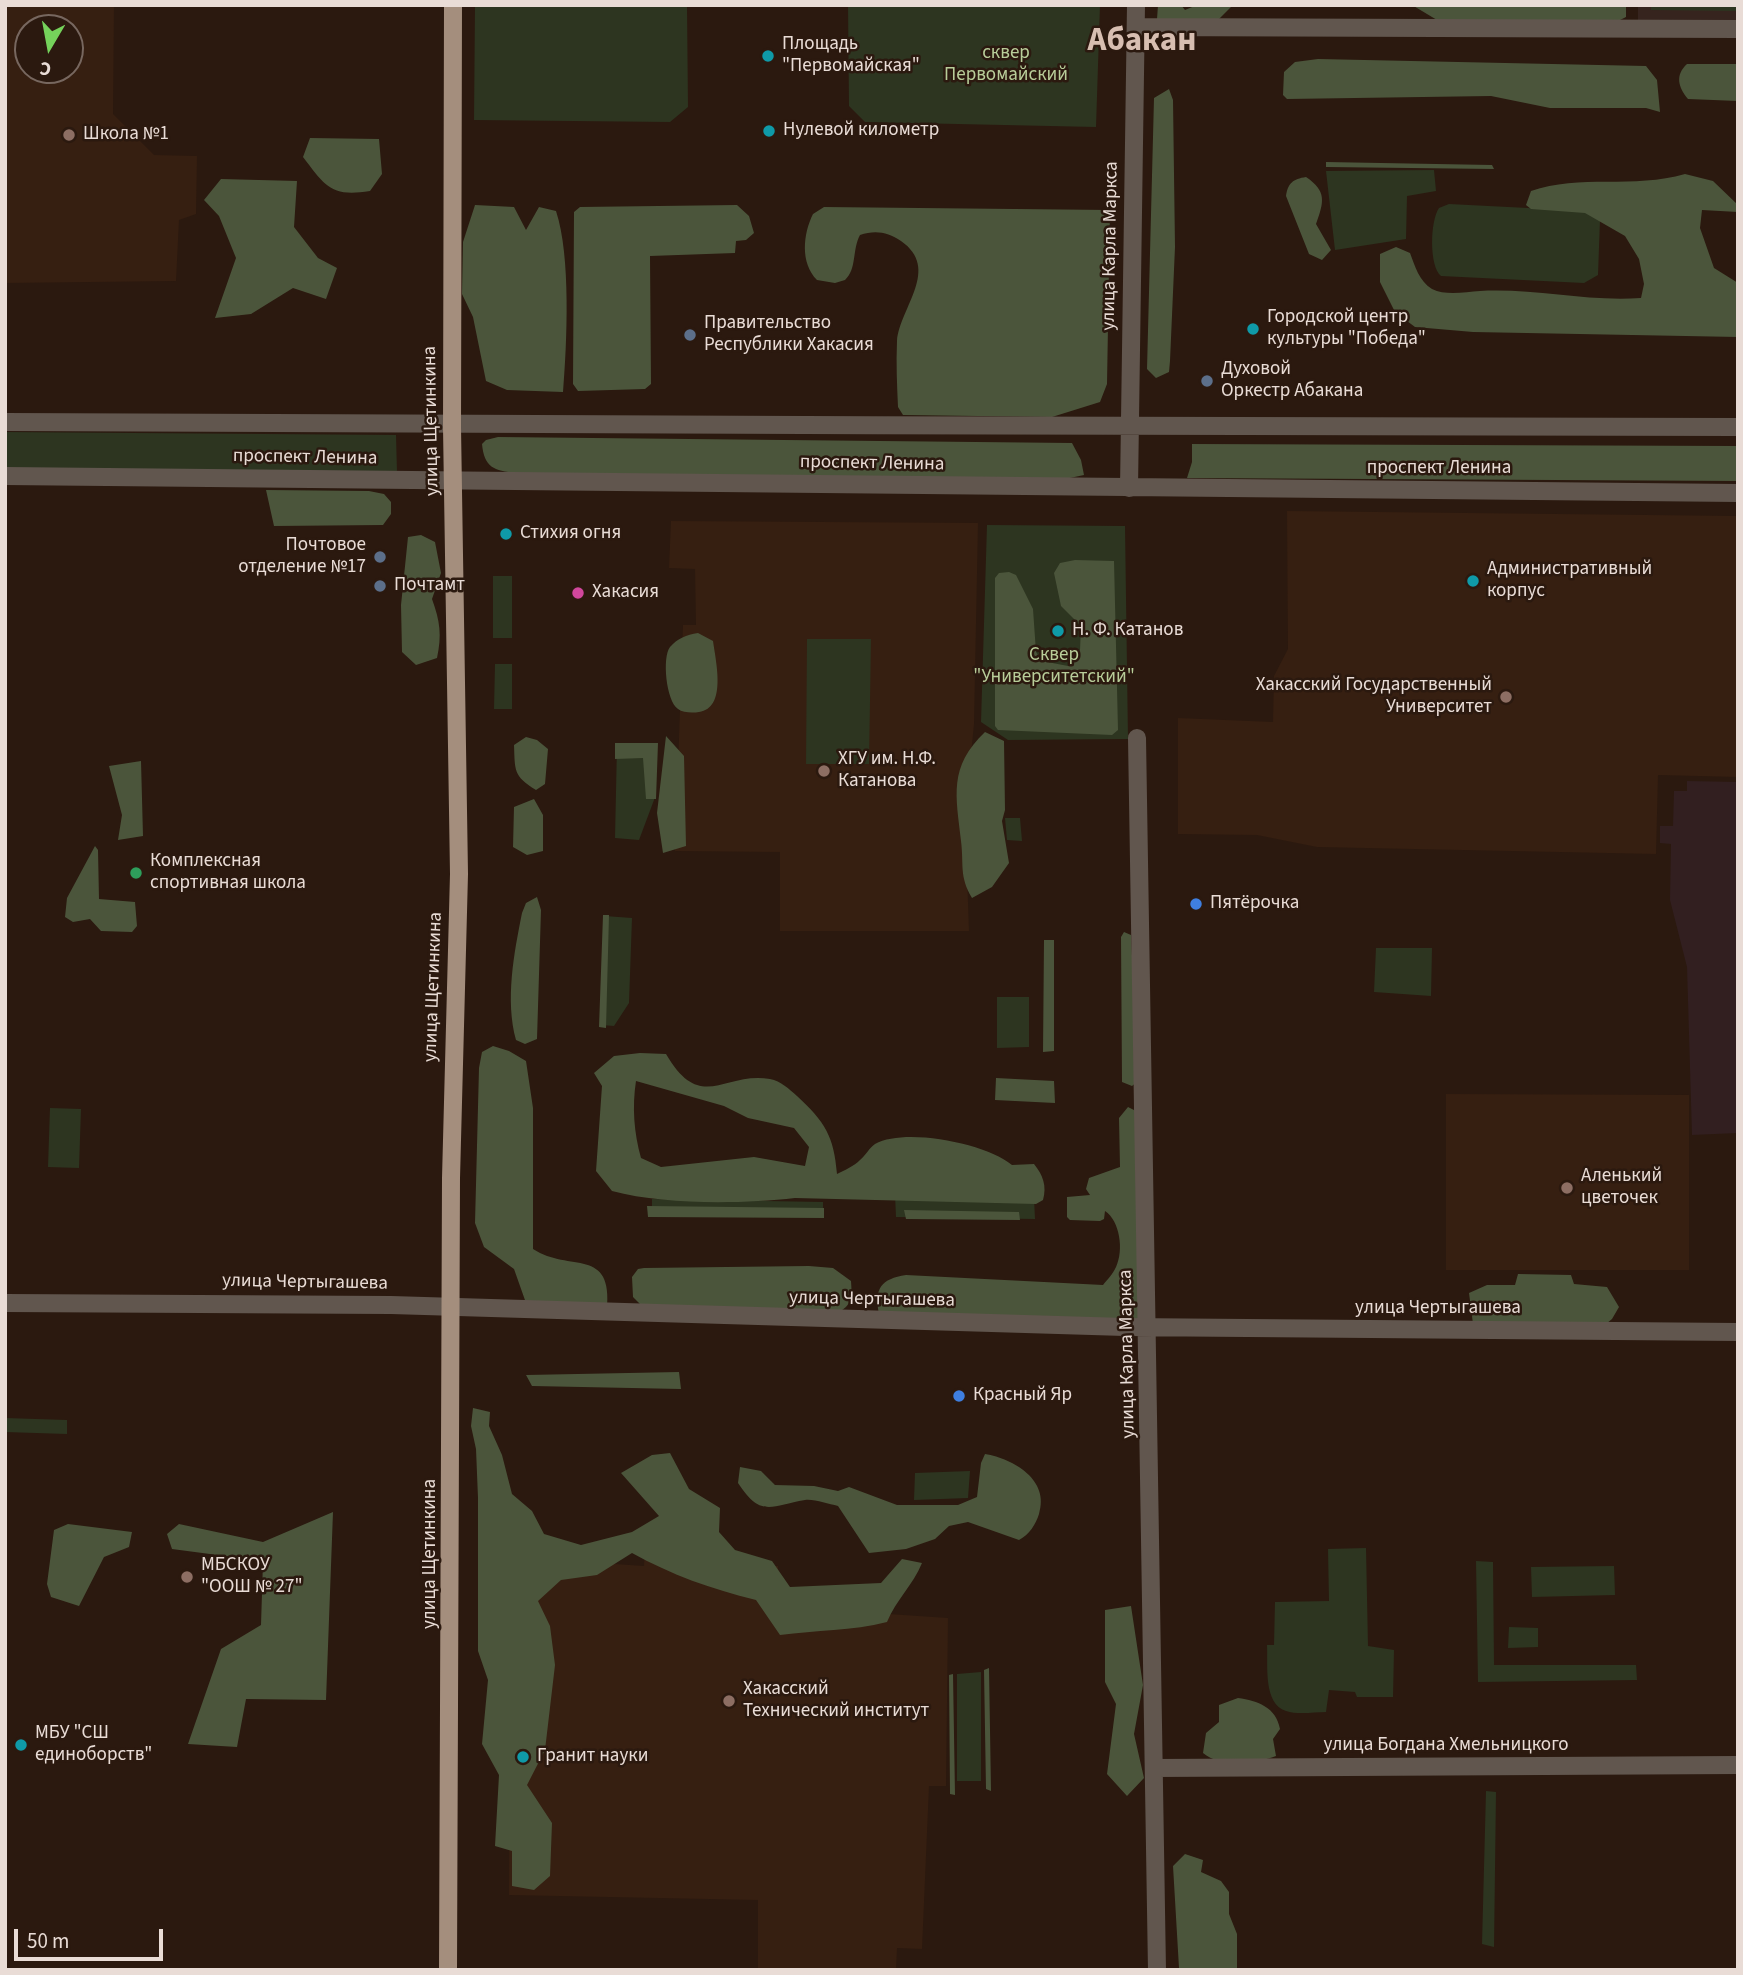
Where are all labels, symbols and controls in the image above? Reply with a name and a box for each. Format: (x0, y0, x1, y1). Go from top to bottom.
north arrow (14, 14, 84, 84)
district label: Абакан (1088, 23, 1196, 63)
place label: Площадь "Первомайская" (782, 34, 920, 78)
park label: сквер Первомайский (944, 43, 1068, 87)
marker: Площадь "Первомайская" (760, 48, 776, 64)
text: С (38, 54, 53, 82)
place label: Нулевой километр (783, 120, 939, 142)
marker: Нулевой километр (761, 123, 777, 139)
place label: Школа №1 (83, 124, 169, 146)
marker: Школа №1 (61, 127, 77, 143)
street label: улица Карла Маркса (1098, 161, 1124, 331)
place label: Городской центр культуры "Победа" (1267, 307, 1426, 351)
place label: Правительство Республики Хакасия (704, 313, 874, 357)
marker: Городской центр культуры "Победа" (1245, 321, 1261, 337)
marker: Правительство Республики Хакасия (682, 327, 698, 343)
street label: улица Щетинкина (419, 346, 445, 496)
place label: Духовой Оркестр Абакана (1221, 359, 1363, 403)
marker: Духовой Оркестр Абакана (1199, 373, 1215, 389)
street label: проспект Ленина (233, 445, 377, 471)
street label: проспект Ленина (800, 451, 944, 477)
street label: проспект Ленина (1367, 458, 1511, 480)
place label: Стихия огня (520, 523, 621, 545)
marker: Стихия огня (498, 526, 514, 542)
place label: Почтовое отделение №17 (238, 535, 366, 579)
marker: Почтовое отделение №17 (372, 549, 388, 565)
place label: Административный корпус (1487, 559, 1652, 603)
marker: Административный корпус (1465, 573, 1481, 589)
place label: Почтамт (394, 575, 465, 597)
marker: Почтамт (372, 578, 388, 594)
place label: Хакасия (592, 582, 659, 604)
marker: Хакасия (570, 585, 586, 601)
place label: Н. Ф. Катанов (1072, 620, 1183, 642)
marker: Н. Ф. Катанов (1050, 623, 1066, 639)
park label: Сквер "Университетский" (973, 645, 1135, 689)
place label: Хакасский Государственный Университет (1256, 675, 1492, 719)
marker: Хакасский Государственный Университет (1498, 689, 1514, 705)
place label: ХГУ им. Н.Ф. Катанова (838, 749, 936, 793)
marker: ХГУ им. Н.Ф. Катанова (816, 763, 832, 779)
place label: Комплексная спортивная школа (150, 851, 306, 895)
marker: Комплексная спортивная школа (128, 865, 144, 881)
place label: Пятёрочка (1210, 893, 1299, 915)
marker: Пятёрочка (1188, 896, 1204, 912)
street label: улица Щетинкина (420, 912, 448, 1062)
place label: Аленький цветочек (1581, 1166, 1662, 1210)
marker: Аленький цветочек (1559, 1180, 1575, 1196)
street label: улица Карла Маркса (1115, 1269, 1141, 1439)
street label: улица Чертыгашева (222, 1270, 388, 1296)
street label: улица Чертыгашева (789, 1287, 955, 1313)
street label: улица Чертыгашева (1355, 1298, 1521, 1320)
place label: Красный Яр (973, 1385, 1072, 1407)
marker: Красный Яр (951, 1388, 967, 1404)
street label: улица Щетинкина (420, 1479, 442, 1629)
place label: МБСКОУ "ООШ № 27" (201, 1555, 303, 1599)
marker: МБСКОУ "ООШ № 27" (179, 1569, 195, 1585)
place label: Хакасский Технический институт (743, 1679, 929, 1723)
marker: Хакасский Технический институт (721, 1693, 737, 1709)
place label: МБУ "СШ единоборств" (35, 1723, 152, 1767)
street label: улица Богдана Хмельницкого (1324, 1735, 1568, 1757)
marker: МБУ "СШ единоборств" (13, 1737, 29, 1753)
place label: Гранит науки (537, 1746, 648, 1768)
marker: Гранит науки (515, 1749, 531, 1765)
scale bar (18, 1916, 166, 1960)
text: 50 m (27, 1926, 69, 1956)

